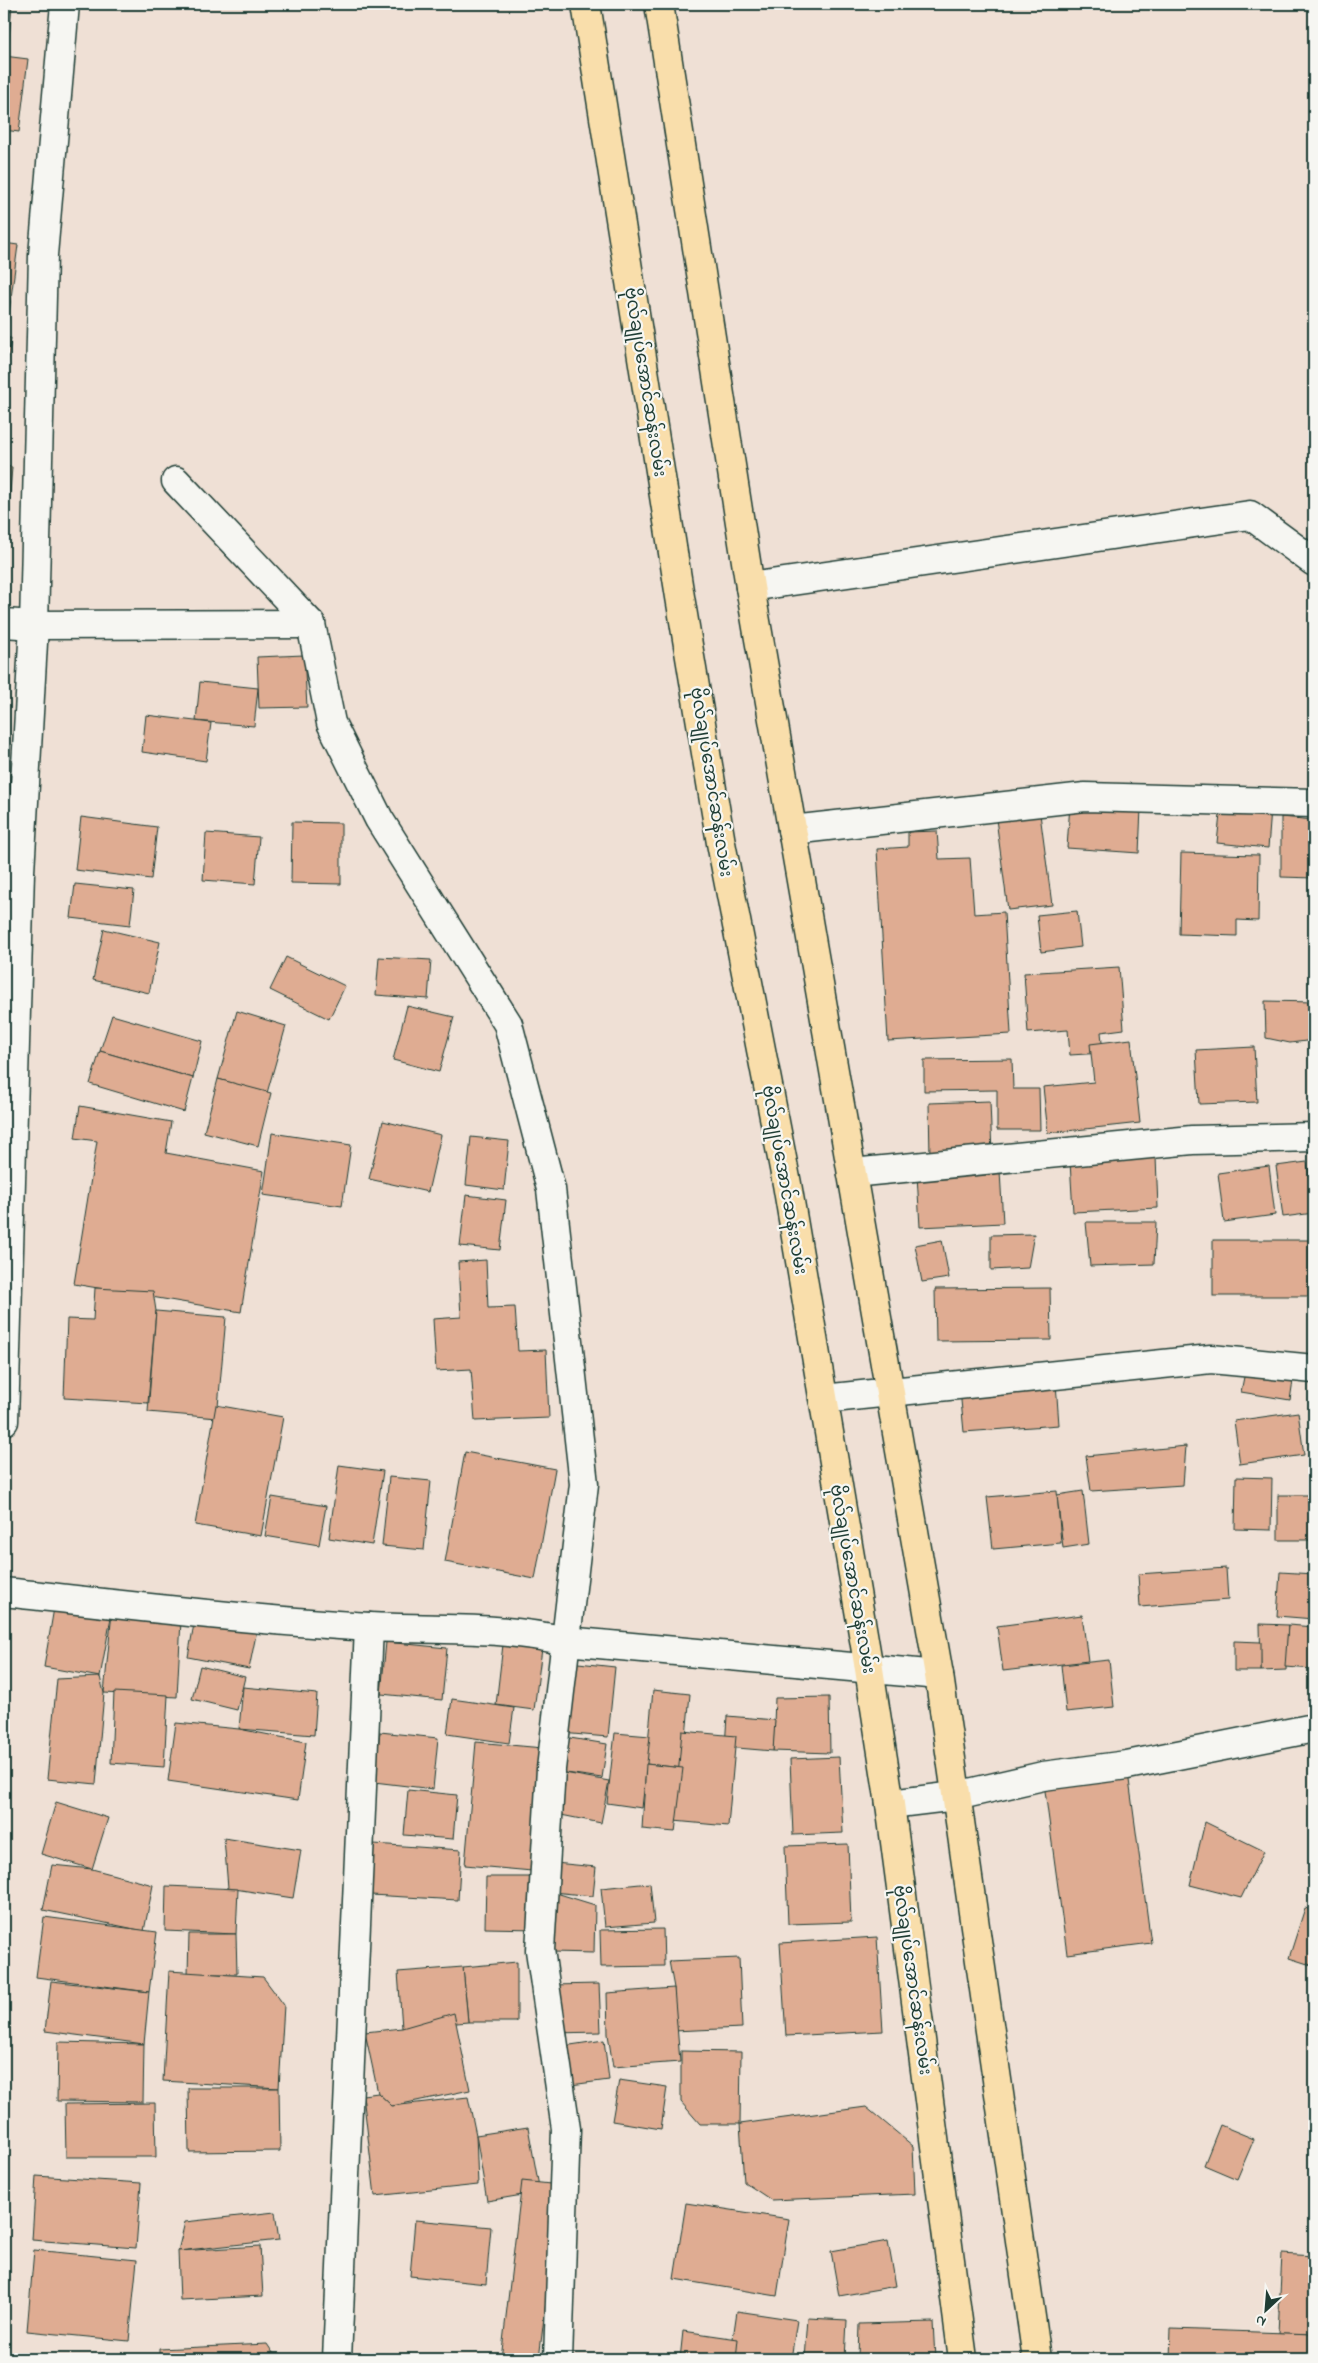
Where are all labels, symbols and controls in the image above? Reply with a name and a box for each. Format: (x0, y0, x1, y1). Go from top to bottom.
street label: ဗိုလ်ချုပ်အောင်ဆန်းလမ်း (616, 285, 675, 479)
street label: ဗိုလ်ချုပ်အောင်ဆန်းလမ်း (682, 685, 741, 879)
street label: ဗိုလ်ချုပ်အောင်ဆန်းလမ်း (754, 1083, 815, 1277)
street label: ဗိုလ်ချုပ်အောင်ဆန်းလမ်း (822, 1482, 883, 1676)
street label: ဗိုလ်ချုပ်အောင်ဆန်းလမ်း (885, 1883, 940, 2077)
north arrow (1240, 2286, 1290, 2336)
text: N (1252, 2309, 1270, 2332)

